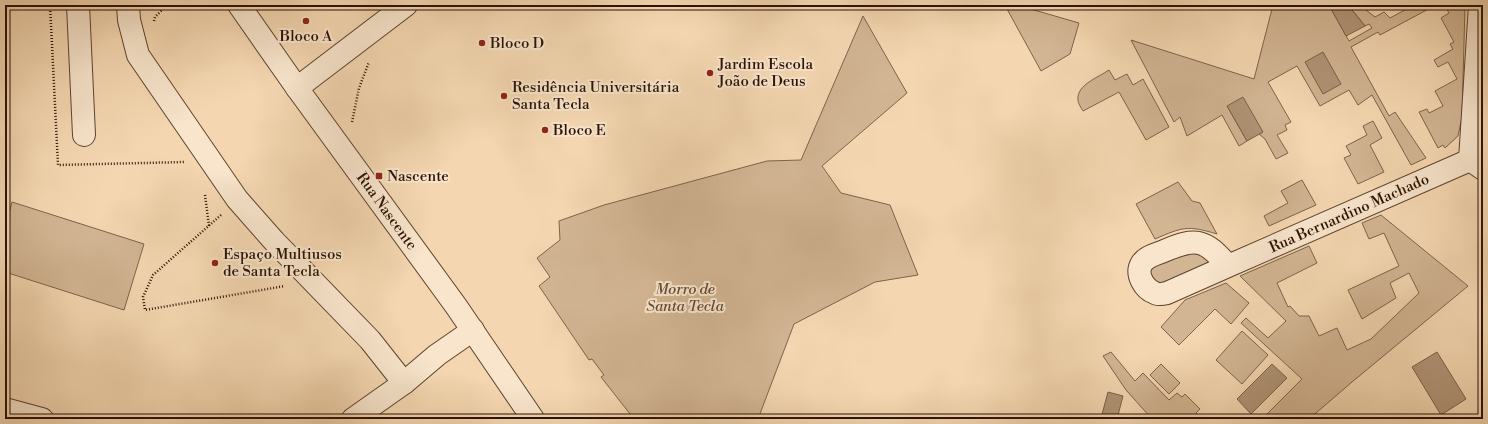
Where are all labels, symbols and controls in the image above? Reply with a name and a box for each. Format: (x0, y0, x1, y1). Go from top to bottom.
marker: Bloco A (301, 16, 311, 26)
place label: Bloco A (279, 27, 333, 46)
place label: Bloco D (489, 34, 544, 53)
marker: Bloco D (477, 38, 487, 48)
place label: Jardim Escola João de Deus (717, 55, 813, 91)
marker: Jardim Escola João de Deus (705, 68, 715, 78)
place label: Residência Universitária Santa Tecla (512, 78, 680, 114)
marker: Residência Universitária Santa Tecla (499, 91, 509, 101)
place label: Bloco E (552, 121, 606, 140)
marker: Bloco E (540, 125, 550, 135)
place label: Nascente (387, 167, 449, 186)
street label: Rua Nascente (352, 169, 421, 254)
street label: Rua Bernardino Machado (1266, 170, 1432, 257)
marker: Nascente (374, 171, 384, 181)
place label: Espaço Multiusos de Santa Tecla (223, 245, 342, 281)
marker: Espaço Multiusos de Santa Tecla (210, 258, 220, 268)
park label: Morro de Santa Tecla (646, 280, 724, 316)

